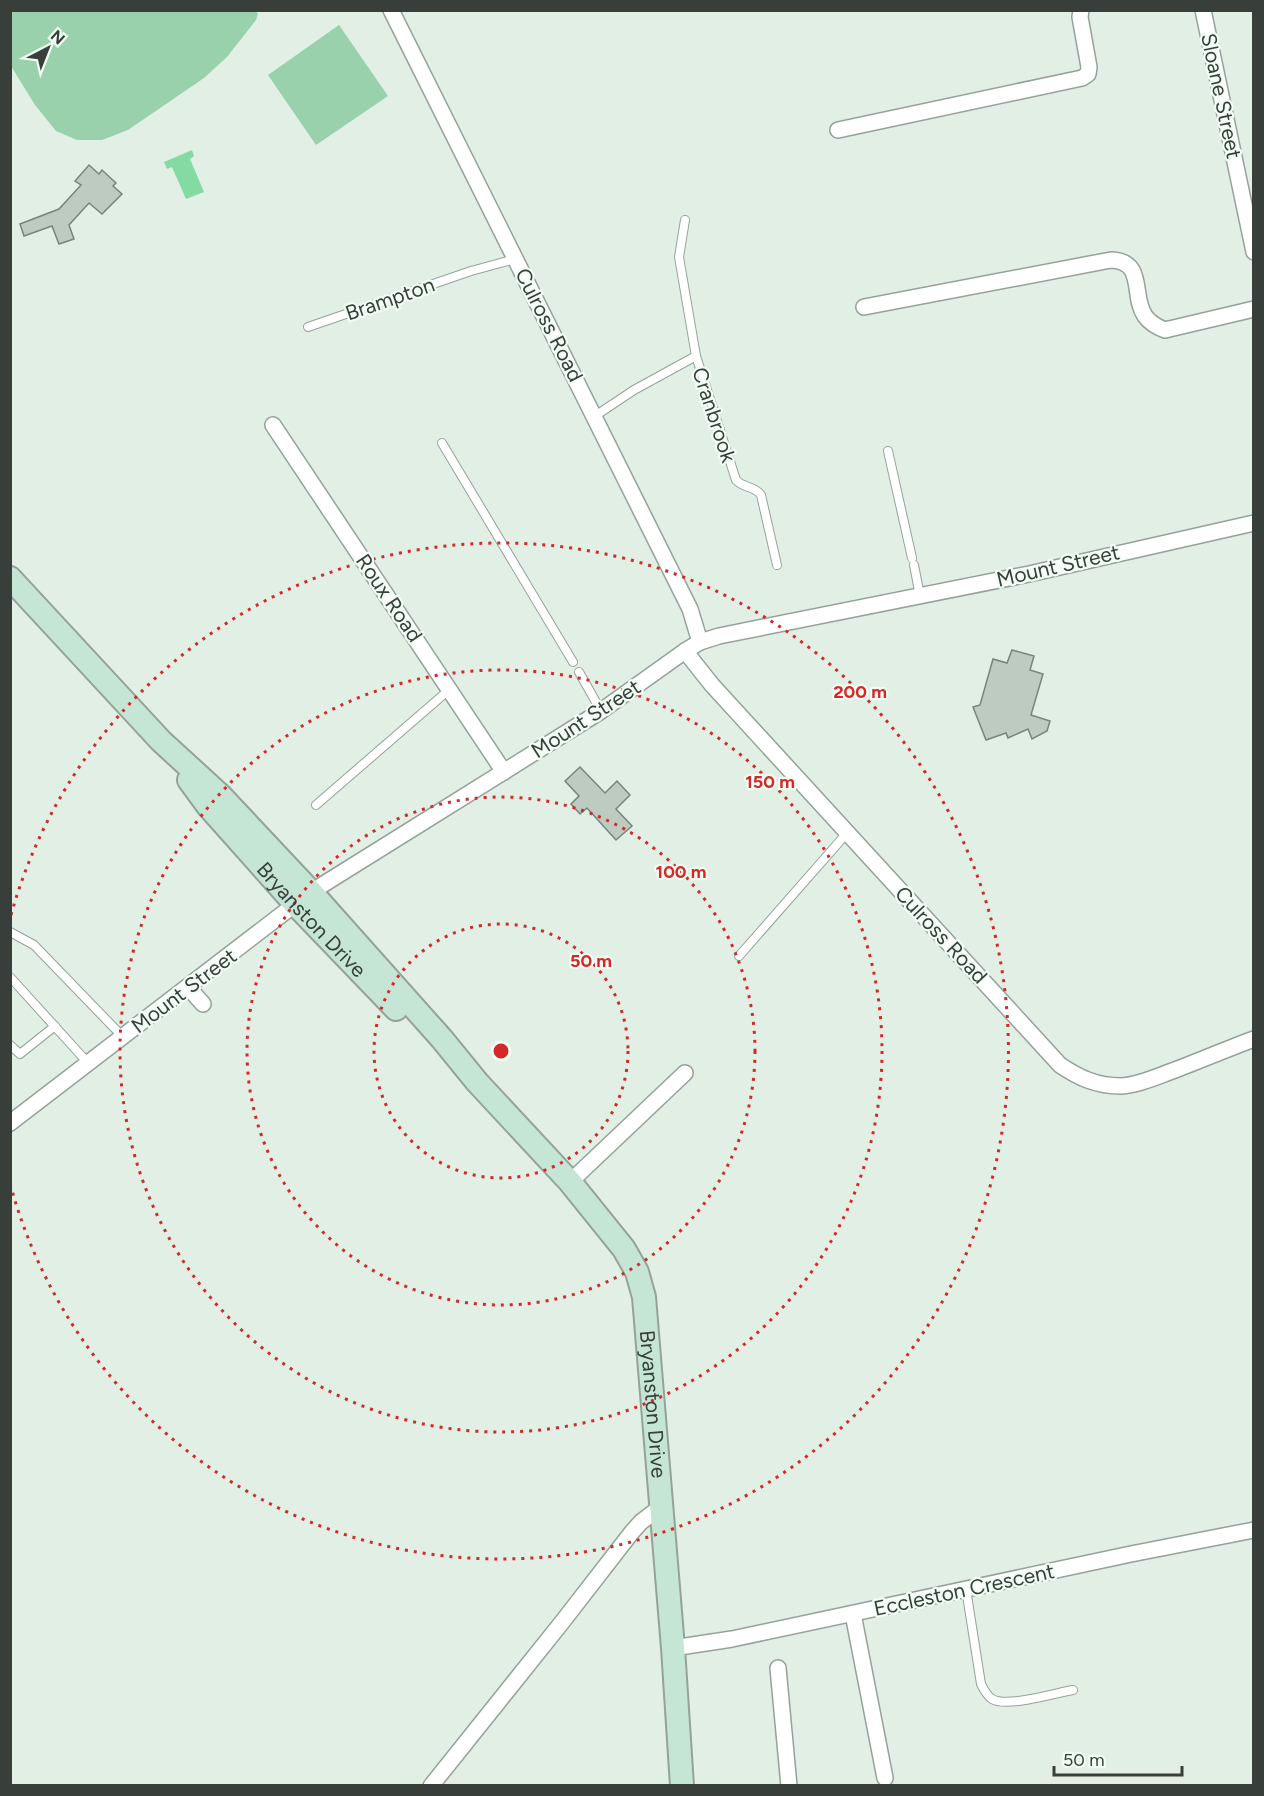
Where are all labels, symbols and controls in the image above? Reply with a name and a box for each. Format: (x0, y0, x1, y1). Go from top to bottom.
north arrow (18, 18, 78, 78)
text: N (47, 26, 69, 48)
street label: Sloane Street (1196, 31, 1247, 161)
street label: Culross Road (510, 264, 589, 386)
street label: Brampton (342, 272, 438, 325)
street label: Cranbrook (687, 364, 742, 466)
street label: Mount Street (994, 539, 1122, 592)
street label: Roux Road (351, 549, 428, 646)
street label: Mount Street (526, 674, 645, 763)
text: 200 m (833, 681, 887, 703)
text: 150 m (745, 771, 795, 793)
street label: Bryanston Drive (252, 857, 372, 982)
text: 100 m (656, 861, 706, 883)
street label: Culross Road (890, 881, 993, 988)
street label: Mount Street (126, 943, 241, 1038)
text: 50 m (570, 950, 612, 972)
centre of rings (491, 1041, 511, 1061)
street label: Bryanston Drive (635, 1329, 672, 1479)
street label: Eccleston Crescent (871, 1558, 1057, 1621)
scale bar (1054, 1739, 1182, 1777)
text: 50 m (1063, 1749, 1105, 1771)

